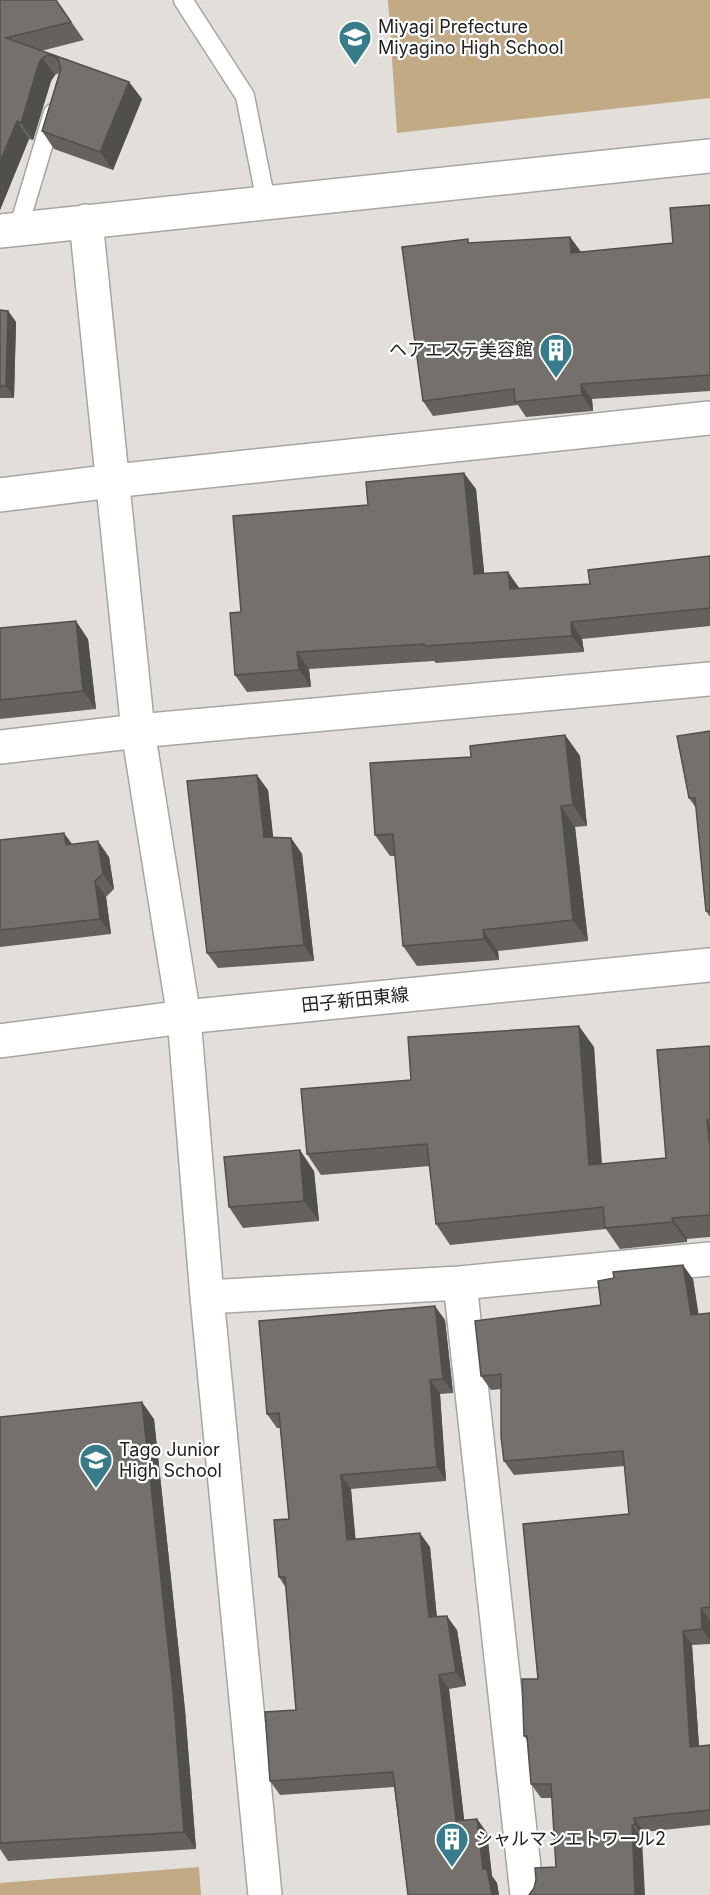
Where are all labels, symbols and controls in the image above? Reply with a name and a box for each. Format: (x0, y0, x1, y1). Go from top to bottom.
place label: Miyagi Prefecture Miyagino High School (378, 16, 564, 58)
school or university icon: Miyagi Prefecture Miyagino High School (337, 19, 373, 66)
building icon: ヘアエステ美容館 (538, 332, 574, 379)
place label: ヘアエステ美容館 (389, 339, 533, 360)
street label: 田子新田東線 (300, 983, 410, 1016)
place label: Tago Junior High School (119, 1439, 222, 1481)
school or university icon: Tago Junior High School (78, 1442, 114, 1489)
building icon: シャルマンエトワール2 (434, 1821, 470, 1868)
place label: シャルマンエトワール2 (475, 1828, 666, 1849)

